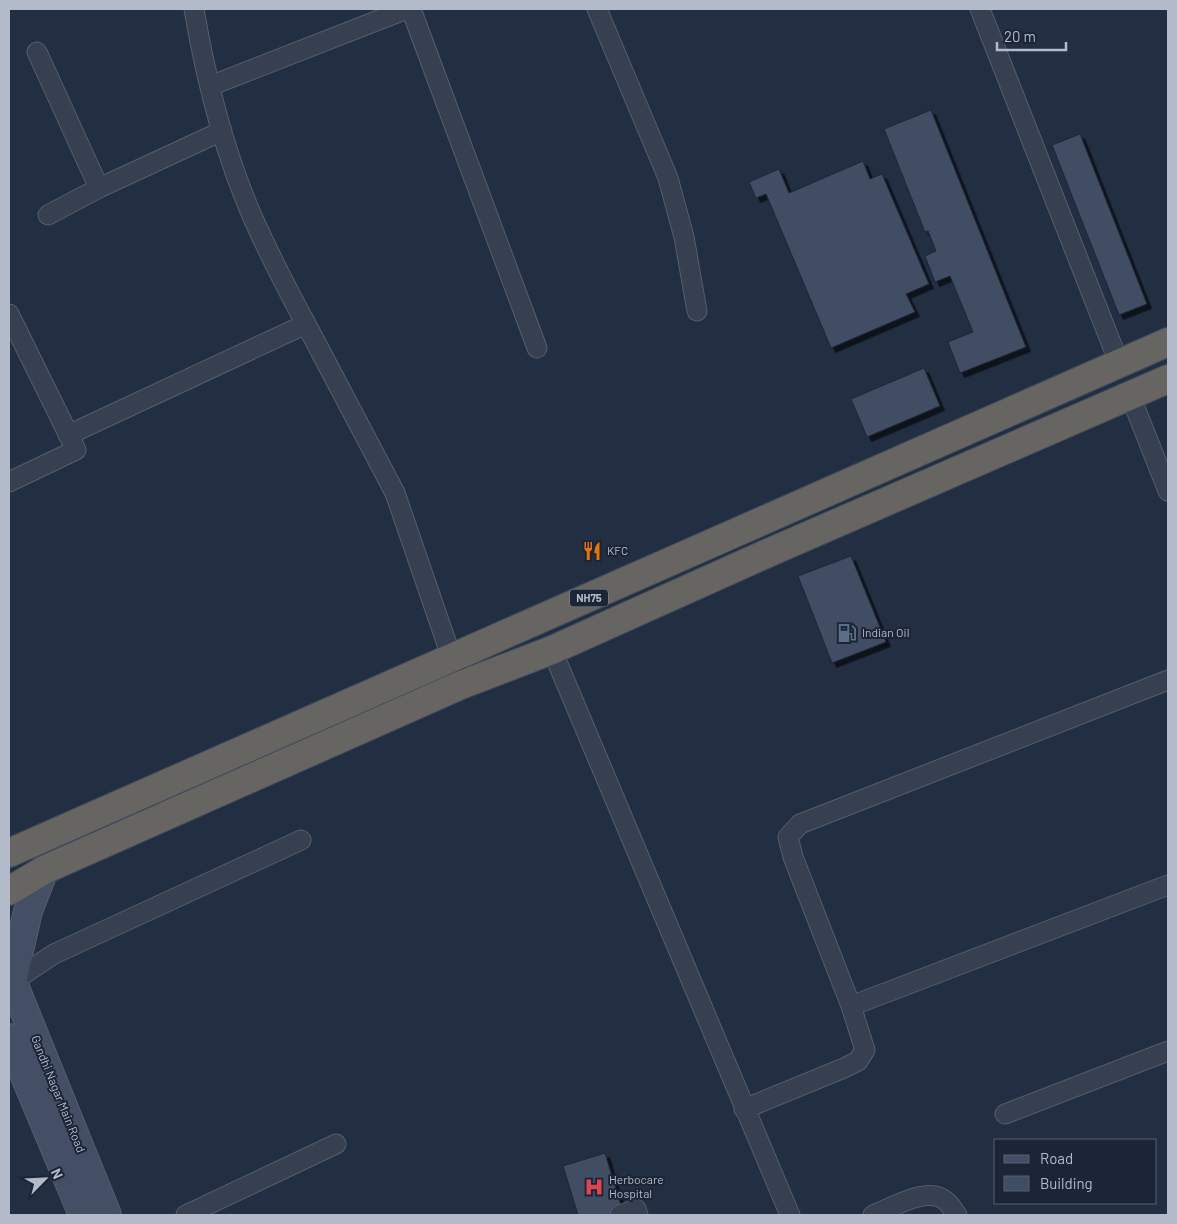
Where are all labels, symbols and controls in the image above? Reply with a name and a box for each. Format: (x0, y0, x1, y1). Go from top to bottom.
scale bar (997, 20, 1066, 52)
text: 20 m (1004, 27, 1036, 45)
restaurant icon: KFC (581, 540, 603, 562)
place label: KFC (607, 543, 628, 557)
road number: NH75 (570, 590, 608, 606)
fuel station icon: Indian Oil (836, 622, 858, 644)
place label: Indian Oil (862, 625, 909, 639)
street label: Gandhi Nagar Main Road (29, 1033, 89, 1154)
legend (994, 1139, 1157, 1204)
text: Road (1040, 1149, 1073, 1167)
north arrow (20, 1154, 70, 1204)
text: N (48, 1166, 67, 1181)
place label: Herbocare Hospital (609, 1172, 664, 1200)
text: Building (1040, 1174, 1093, 1192)
hospital icon: Herbocare Hospital (583, 1176, 605, 1198)

